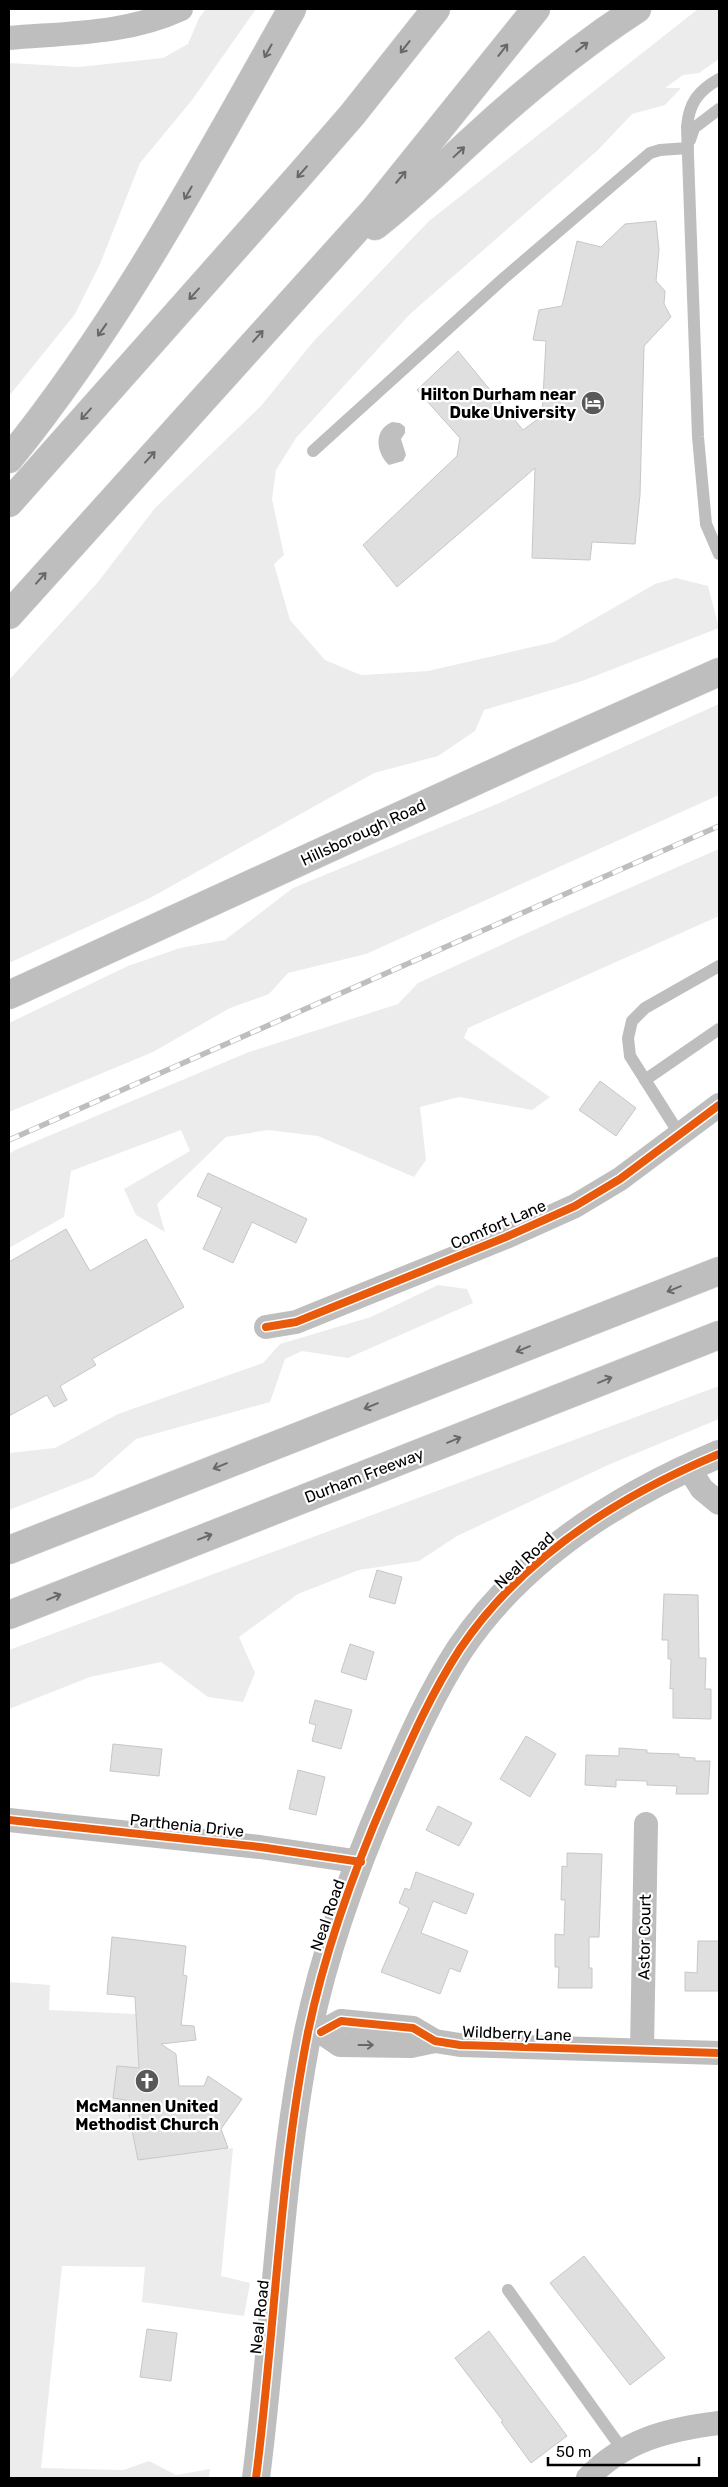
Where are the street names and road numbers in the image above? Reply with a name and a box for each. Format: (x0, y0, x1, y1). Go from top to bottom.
street label: Hillsborough Road (298, 795, 429, 870)
street label: Comfort Lane (448, 1196, 549, 1253)
street label: Durham Freeway (302, 1444, 427, 1507)
street label: Neal Road (491, 1528, 558, 1593)
street label: Parthenia Drive (129, 1810, 245, 1841)
street label: Neal Road (306, 1877, 349, 1954)
street label: Astor Court (634, 1894, 655, 1980)
street label: Wildberry Lane (462, 2022, 572, 2045)
street label: Neal Road (246, 2279, 273, 2355)

